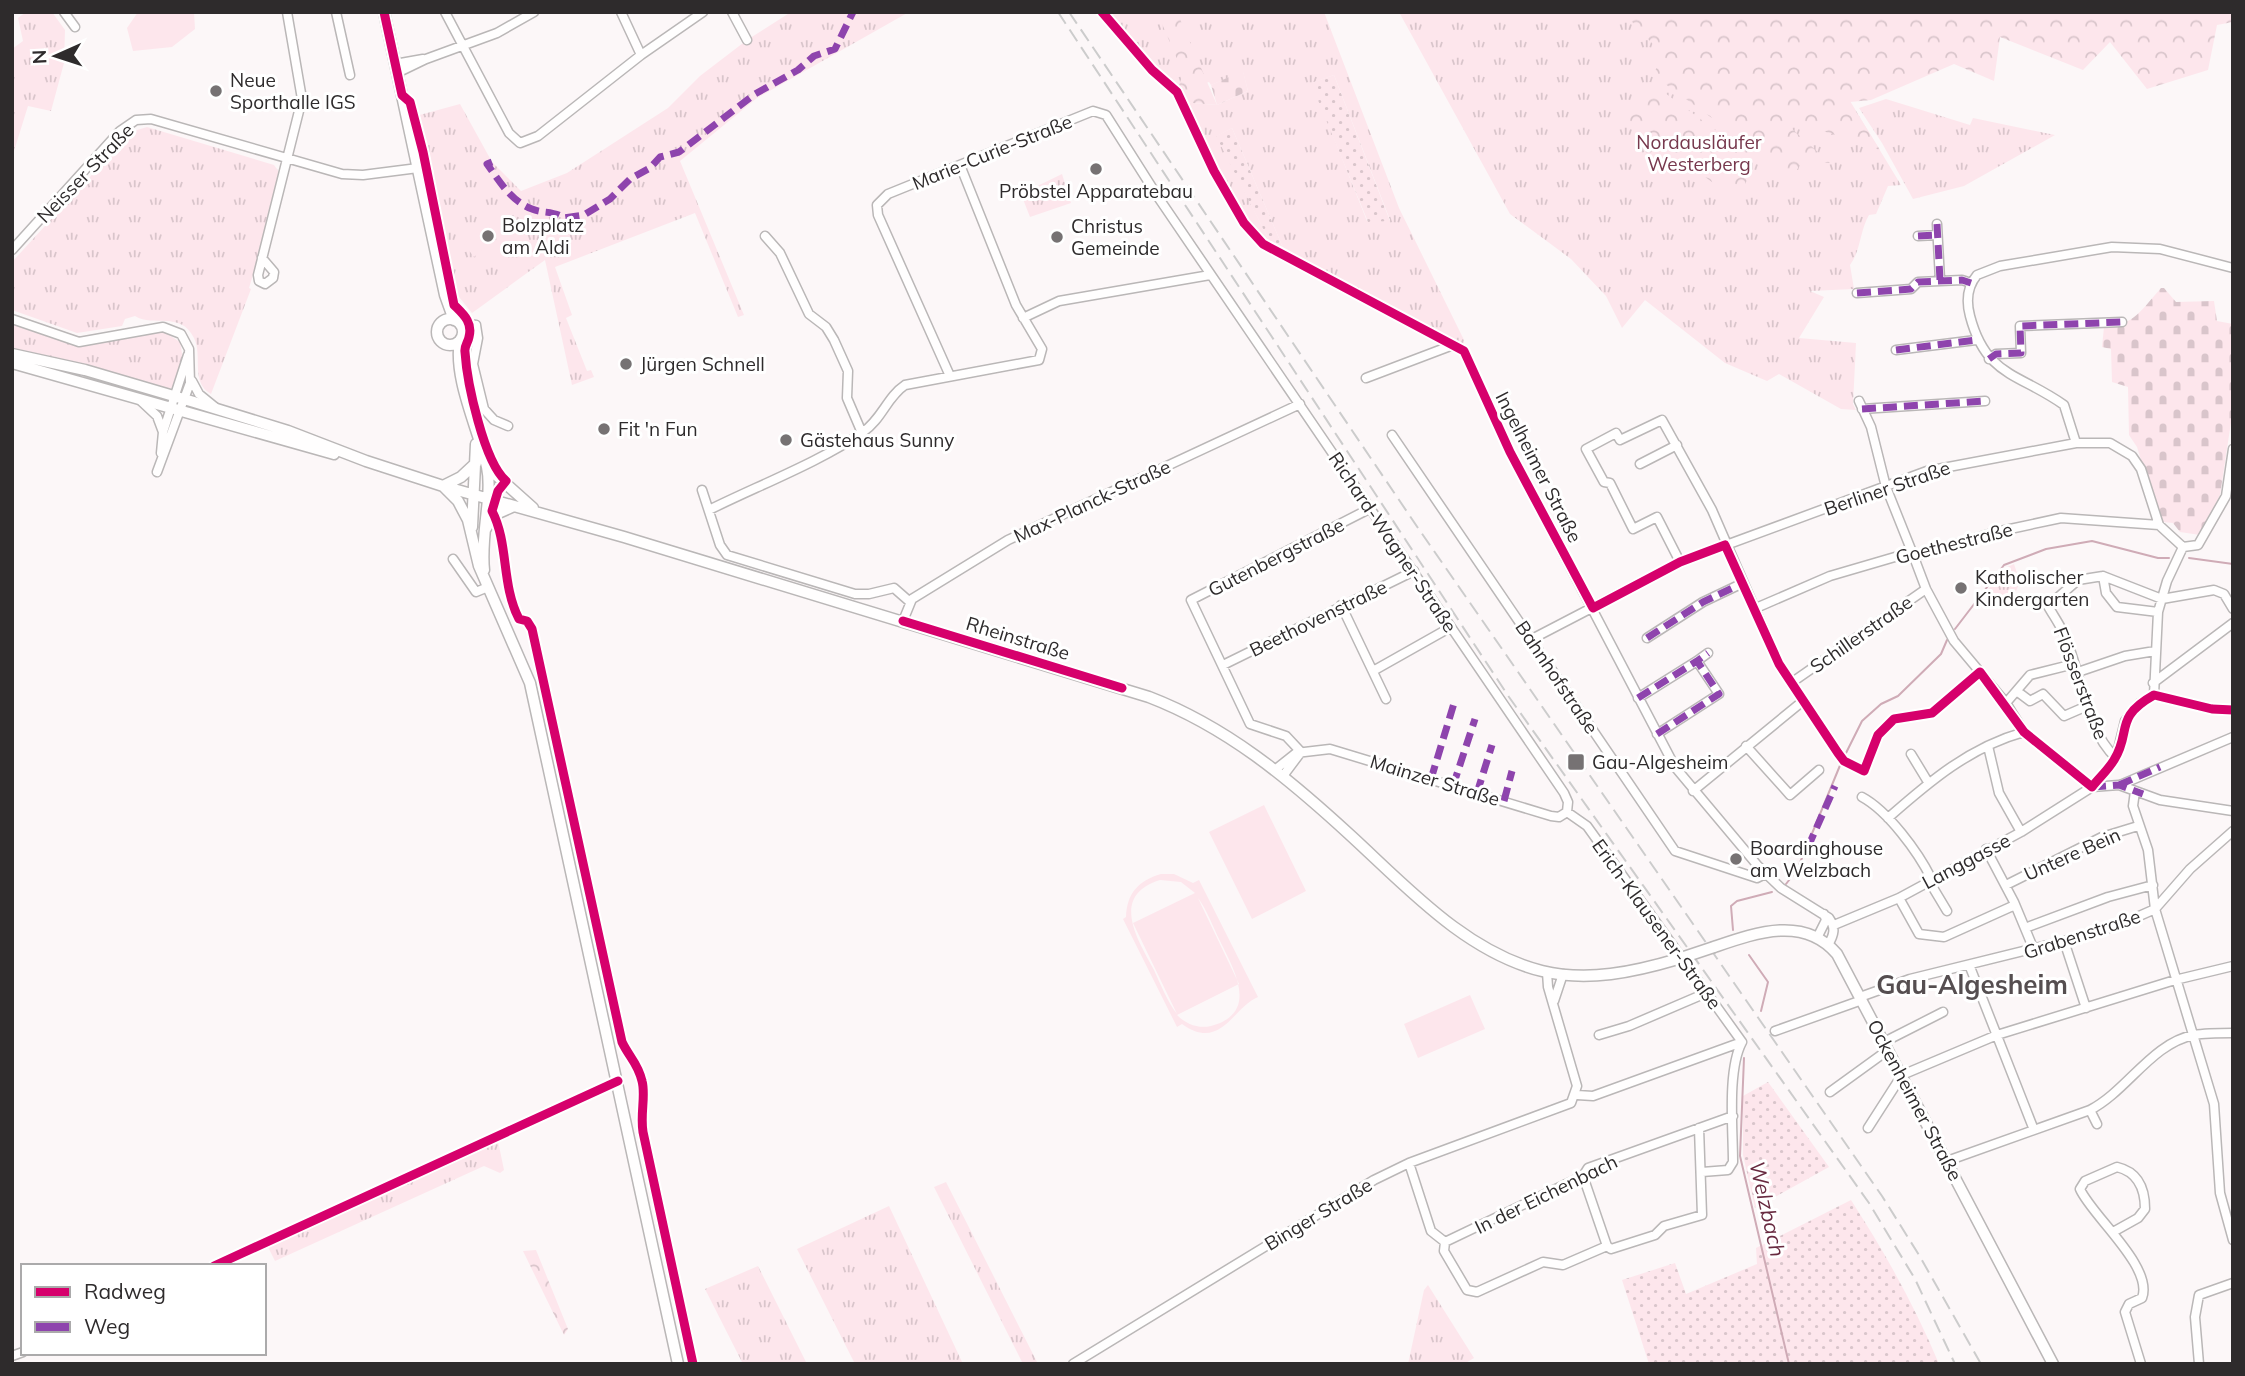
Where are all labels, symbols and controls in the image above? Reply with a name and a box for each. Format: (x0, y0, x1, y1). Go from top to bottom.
north arrow (21, 21, 91, 91)
text: N (27, 49, 51, 65)
place label: Neue Sporthalle IGS (230, 68, 356, 114)
marker: Neue Sporthalle IGS (208, 83, 224, 99)
street label: Marie-Curie-Straße (909, 109, 1075, 195)
street label: Neisser Straße (32, 118, 138, 228)
park label: Nordausläufer Westerberg (1636, 130, 1762, 176)
marker: Pröbstel Apparatebau (1088, 161, 1104, 177)
place label: Pröbstel Apparatebau (999, 179, 1193, 203)
place label: Bolzplatz am Aldi (502, 213, 584, 259)
place label: Christus Gemeinde (1071, 214, 1160, 260)
marker: Bolzplatz am Aldi (480, 228, 496, 244)
marker: Christus Gemeinde (1049, 229, 1065, 245)
place label: Jürgen Schnell (640, 352, 765, 376)
marker: Jürgen Schnell (618, 356, 634, 372)
street label: Ingelheimer Straße (1491, 387, 1587, 547)
place label: Fit 'n Fun (618, 417, 698, 441)
marker: Fit 'n Fun (596, 421, 612, 437)
place label: Gästehaus Sunny (800, 428, 954, 452)
marker: Gästehaus Sunny (778, 432, 794, 448)
street label: Richard-Wagner-Straße (1324, 447, 1462, 637)
street label: Max-Planck-Straße (1010, 454, 1174, 548)
street label: Berliner Straße (1821, 455, 1953, 521)
street label: Gutenbergstraße (1204, 512, 1348, 602)
street label: Goethestraße (1893, 517, 2015, 569)
place label: Katholischer Kindergarten (1975, 565, 2090, 611)
street label: Beethovenstraße (1245, 574, 1391, 662)
marker: Katholischer Kindergarten (1953, 580, 1969, 596)
street label: Schillerstraße (1805, 590, 1917, 678)
street label: Rheinstraße (963, 611, 1073, 665)
street label: Bahnhofstraße (1510, 616, 1604, 738)
street label: Flösserstraße (2049, 623, 2113, 743)
street label: Mainzer Straße (1367, 749, 1503, 811)
place label: Gau-Algesheim (1592, 750, 1728, 774)
marker: Gau-Algesheim (1566, 752, 1586, 772)
street label: Untere Bein (2020, 822, 2124, 886)
street label: Langgasse (1918, 828, 2014, 894)
street label: Erich-Klausener-Straße (1587, 834, 1727, 1014)
place label: Boardinghouse am Welzbach (1750, 836, 1883, 882)
marker: Boardinghouse am Welzbach (1728, 851, 1744, 867)
street label: Grabenstraße (2021, 904, 2143, 964)
district label: Gau-Algesheim (1876, 968, 2068, 1001)
street label: Ockenheimer Straße (1862, 1015, 1968, 1185)
street label: In der Eichenbach (1471, 1149, 1621, 1239)
water label: Welzbach (1744, 1158, 1792, 1259)
street label: Binger Straße (1260, 1172, 1376, 1256)
legend (21, 1264, 266, 1355)
text: Radweg (84, 1278, 166, 1304)
text: Weg (84, 1313, 130, 1339)

